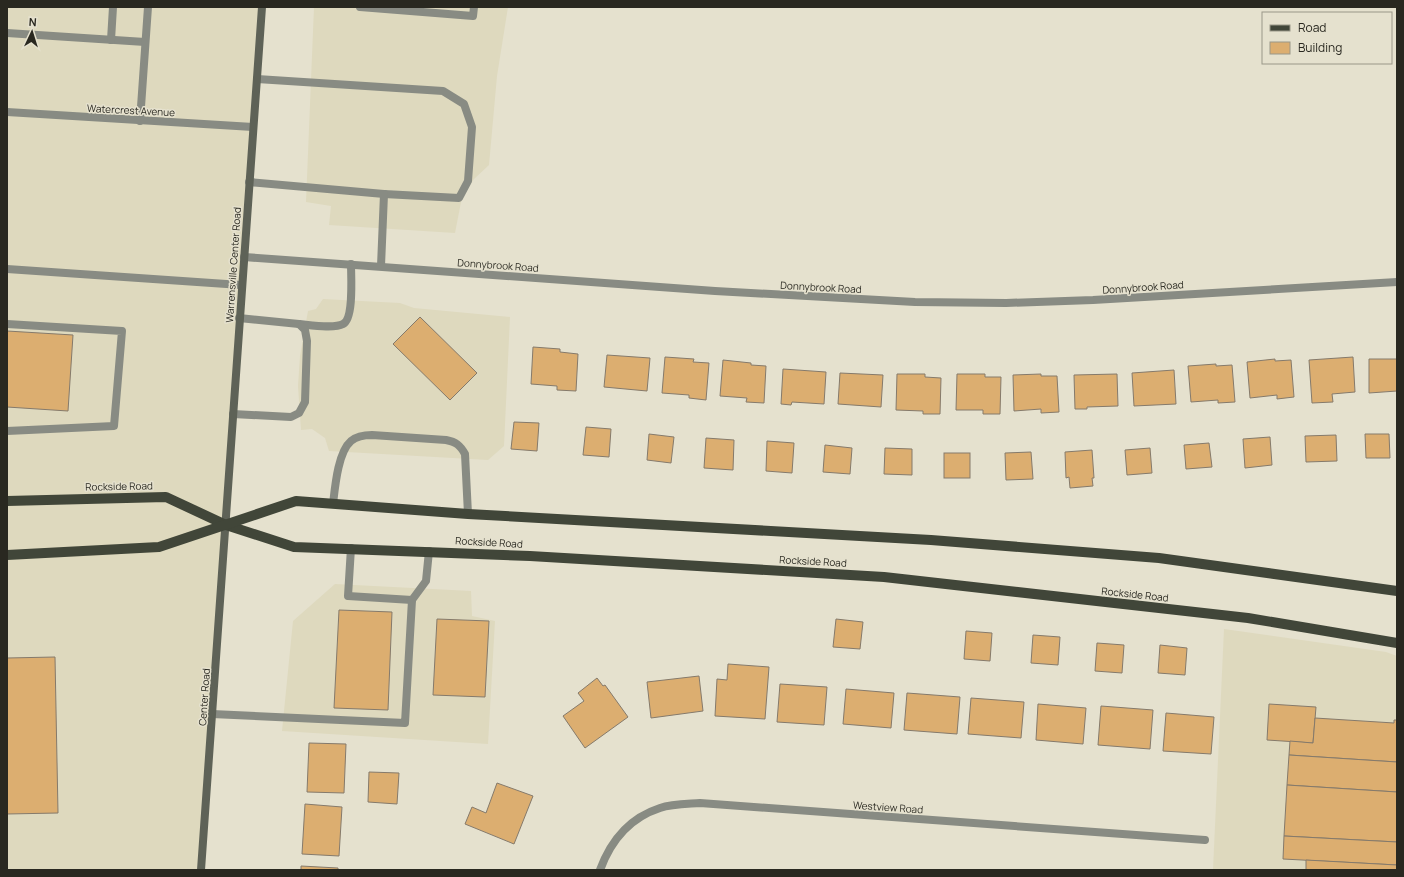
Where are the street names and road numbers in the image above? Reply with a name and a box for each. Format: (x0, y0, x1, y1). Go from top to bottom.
street label: Watercrest Avenue (87, 101, 175, 119)
street label: Warrensville Center Road (222, 207, 244, 323)
street label: Donnybrook Road (457, 255, 539, 275)
street label: Donnybrook Road (1102, 277, 1184, 297)
street label: Donnybrook Road (780, 278, 862, 296)
street label: Rockside Road (85, 478, 153, 494)
street label: Rockside Road (455, 533, 523, 551)
street label: Rockside Road (779, 552, 847, 570)
street label: Rockside Road (1101, 584, 1169, 605)
street label: Center Road (195, 668, 213, 726)
street label: Westview Road (852, 798, 924, 816)

